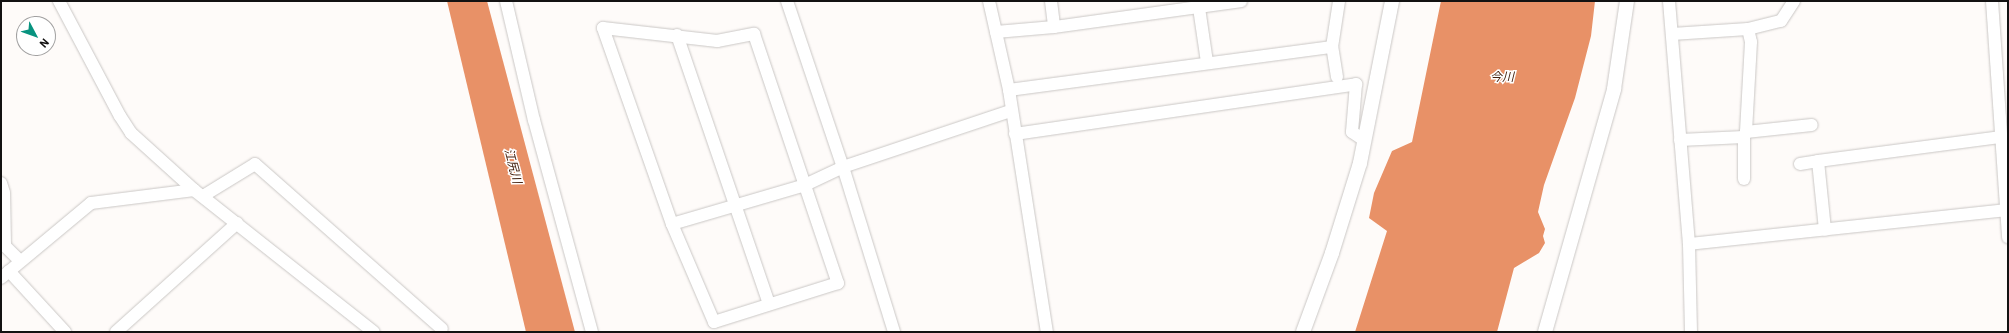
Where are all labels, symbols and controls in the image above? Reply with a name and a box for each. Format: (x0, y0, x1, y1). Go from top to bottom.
north arrow (16, 16, 56, 56)
text: N (36, 36, 52, 51)
water label: 今川 (1490, 70, 1514, 84)
water label: 江尻川 (501, 147, 525, 185)

